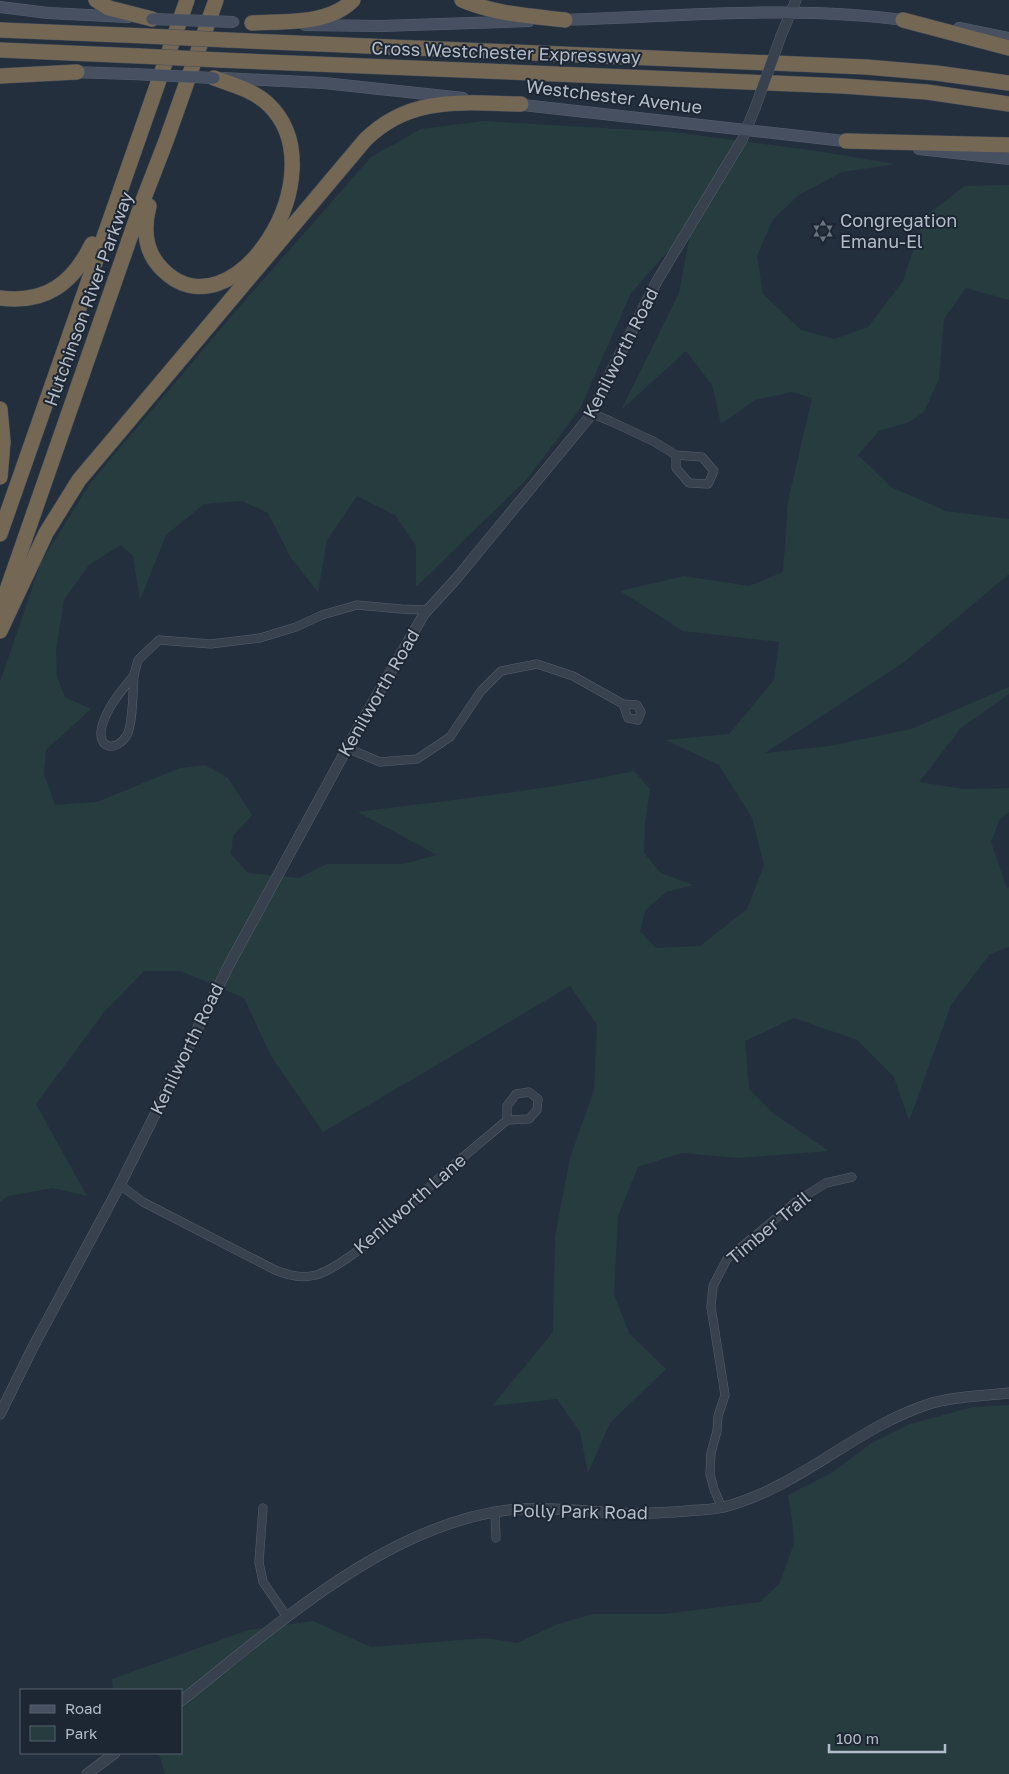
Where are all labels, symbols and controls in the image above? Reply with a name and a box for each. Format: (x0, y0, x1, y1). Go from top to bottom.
street label: Cross Westchester Expressway (371, 36, 641, 68)
street label: Westchester Avenue (525, 74, 703, 118)
street label: Hutchinson River Parkway (39, 188, 137, 409)
place label: Congregation Emanu-El (840, 209, 957, 252)
synagogue icon: Congregation Emanu-El (810, 218, 836, 244)
street label: Kenilworth Road (578, 284, 662, 421)
street label: Kenilworth Road (333, 625, 424, 760)
street label: Kenilworth Road (145, 979, 227, 1118)
street label: Kenilworth Lane (349, 1149, 470, 1258)
street label: Timber Trail (722, 1186, 815, 1268)
street label: Polly Park Road (512, 1499, 648, 1523)
legend (20, 1689, 182, 1754)
text: Road (65, 1699, 102, 1717)
scale bar (829, 1722, 945, 1754)
text: Park (65, 1724, 98, 1742)
text: 100 m (836, 1729, 879, 1747)

